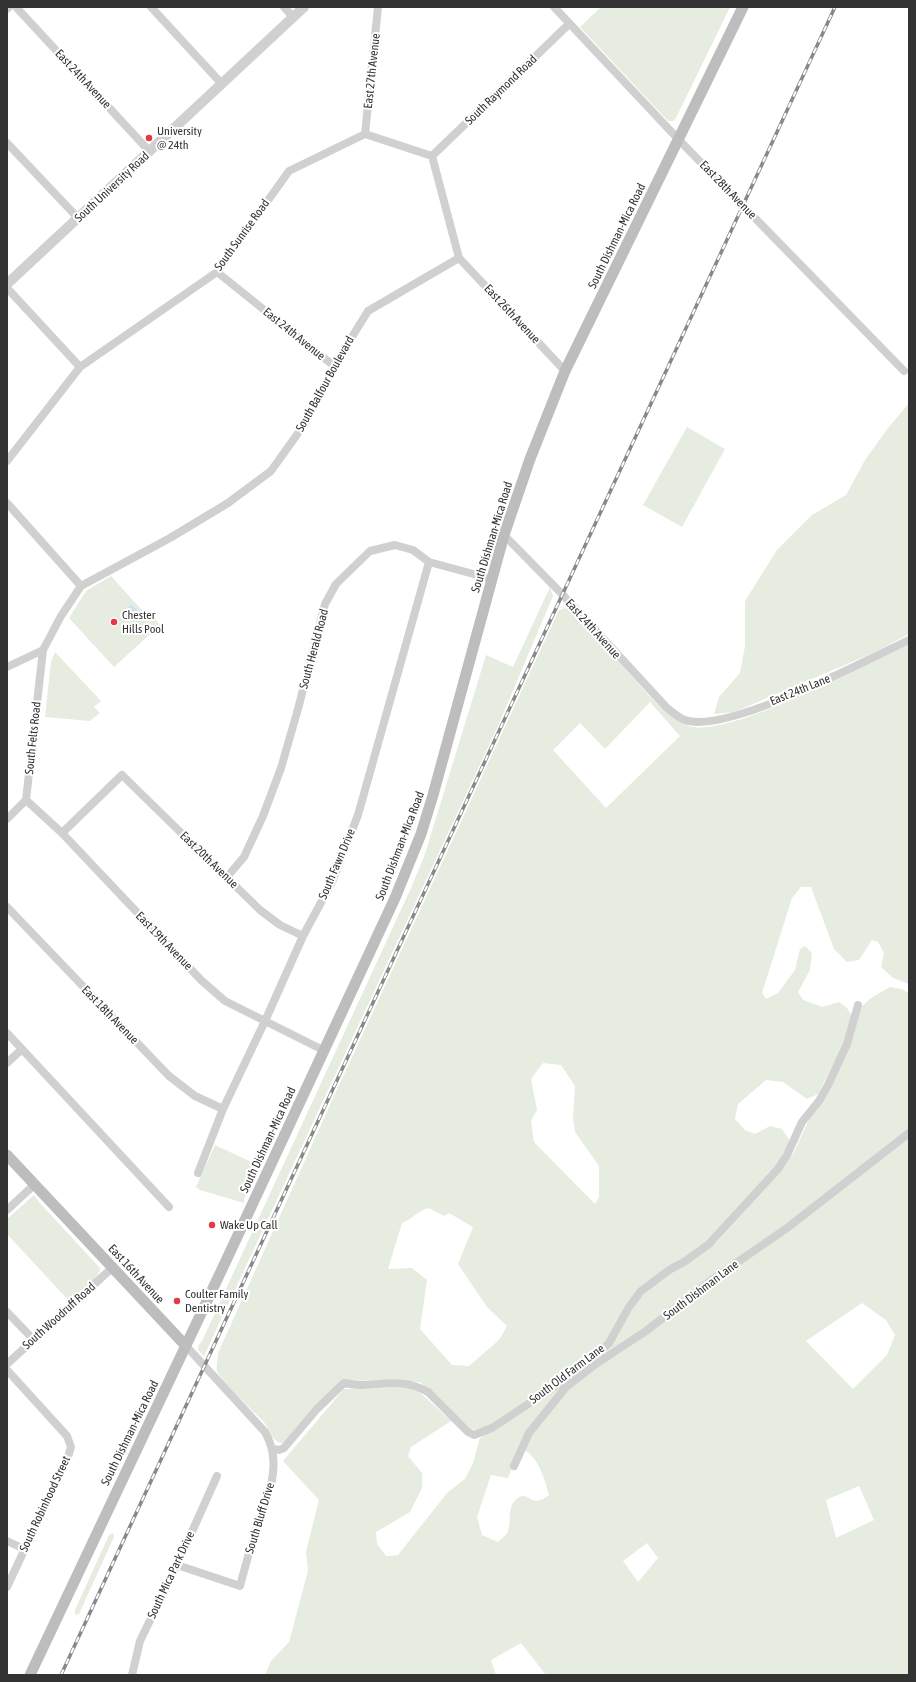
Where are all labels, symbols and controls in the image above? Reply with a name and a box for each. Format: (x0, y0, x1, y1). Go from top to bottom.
street label: East 27th Avenue (361, 33, 383, 109)
street label: East 24th Avenue (52, 47, 114, 111)
street label: South Raymond Road (462, 52, 540, 128)
place label: University @ 24th (157, 124, 202, 152)
marker: University @ 24th (144, 133, 154, 143)
street label: South University Road (72, 149, 152, 225)
street label: East 28th Avenue (697, 158, 759, 222)
street label: South Dishman-Mica Road (585, 181, 649, 291)
street label: South Sunrise Road (211, 197, 273, 273)
street label: East 26th Avenue (481, 282, 543, 346)
street label: East 24th Avenue (260, 305, 328, 363)
street label: South Balfour Boulevard (293, 334, 357, 434)
street label: South Dishman-Mica Road (468, 480, 516, 594)
street label: East 24th Avenue (562, 596, 624, 662)
place label: Chester Hills Pool (122, 608, 164, 636)
street label: South Herald Road (296, 608, 332, 690)
marker: Chester Hills Pool (109, 617, 119, 627)
street label: East 24th Lane (768, 671, 832, 709)
street label: South Felts Road (22, 701, 44, 775)
street label: South Dishman-Mica Road (373, 790, 427, 902)
street label: South Fawn Drive (316, 826, 358, 902)
street label: East 20th Avenue (177, 829, 241, 891)
street label: East 19th Avenue (133, 909, 195, 973)
street label: East 18th Avenue (79, 983, 141, 1047)
street label: South Dishman-Mica Road (237, 1085, 299, 1195)
place label: Wake Up Call (220, 1218, 278, 1232)
marker: Wake Up Call (207, 1220, 217, 1230)
street label: East 16th Avenue (105, 1242, 167, 1306)
street label: South Dishman Lane (661, 1257, 741, 1323)
street label: South Woodruff Road (20, 1280, 98, 1352)
place label: Coulter Family Dentistry (185, 1287, 249, 1315)
marker: Coulter Family Dentistry (172, 1296, 182, 1306)
street label: South Old Farm Lane (527, 1341, 607, 1407)
street label: South Dishman-Mica Road (98, 1378, 162, 1488)
street label: South Robinhood Street (16, 1454, 74, 1554)
street label: South Bluff Drive (242, 1481, 278, 1555)
street label: South Mica Park Drive (144, 1529, 198, 1621)

